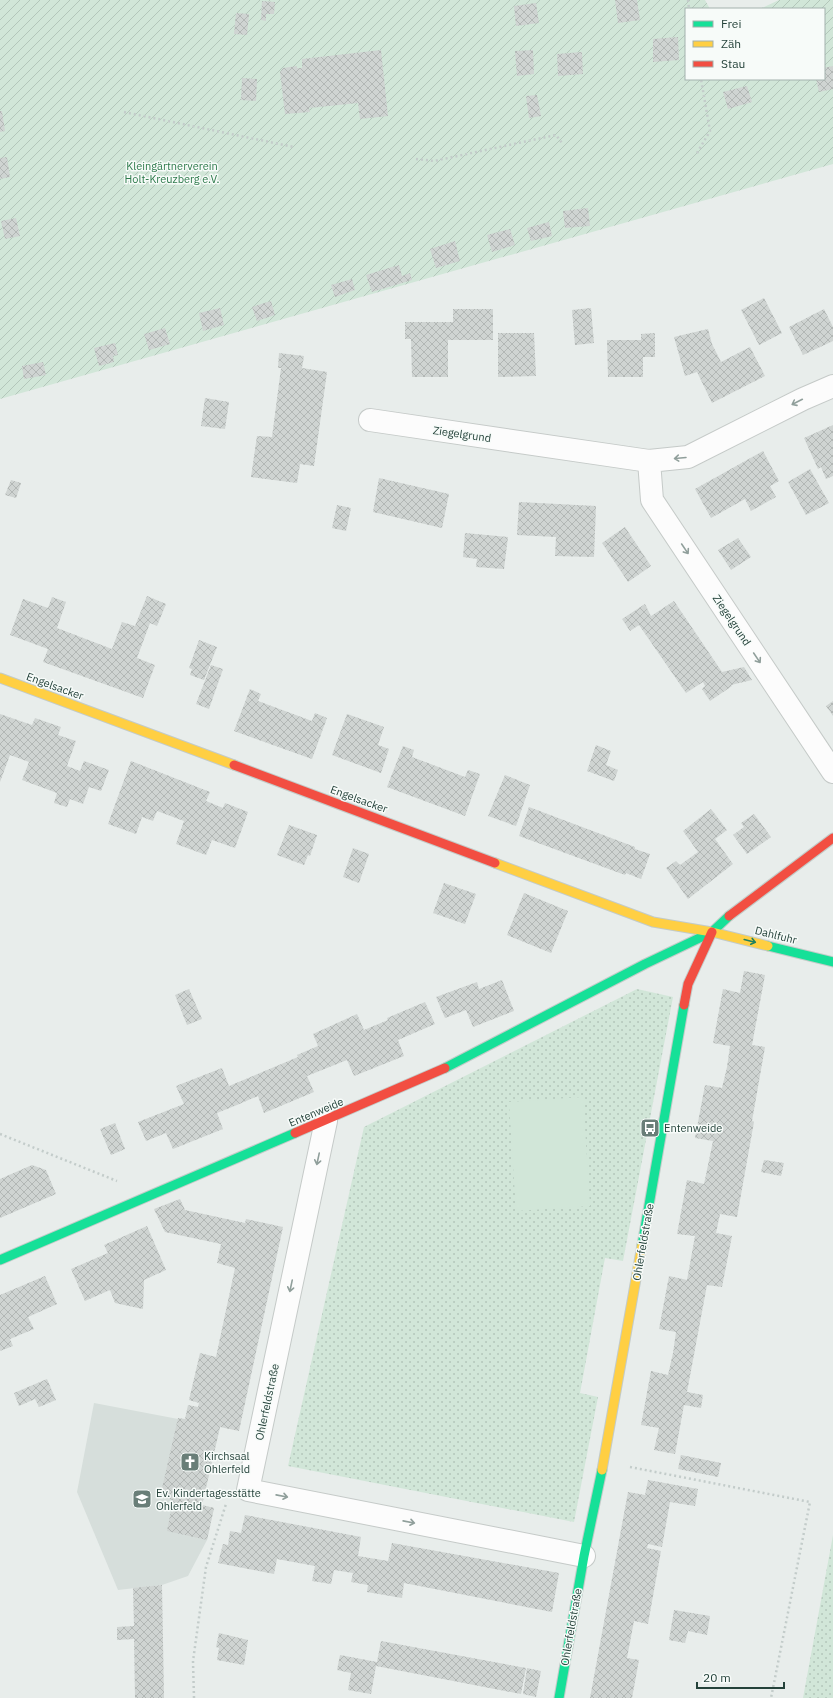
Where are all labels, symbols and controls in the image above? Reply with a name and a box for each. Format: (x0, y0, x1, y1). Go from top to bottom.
legend (685, 8, 825, 80)
text: Frei (721, 16, 741, 31)
text: Zäh (721, 36, 741, 51)
text: Stau (721, 56, 745, 71)
park label: Kleingärtnerverein Holt-Kreuzberg e.V. (125, 159, 219, 186)
one-way arrow (792, 399, 804, 406)
street label: Ziegelgrund (432, 423, 492, 445)
one-way arrow (674, 454, 687, 461)
one-way arrow (681, 543, 689, 554)
street label: Ziegelgrund (710, 592, 754, 648)
one-way arrow (753, 652, 761, 663)
street label: Engelsacker (24, 669, 86, 703)
street label: Engelsacker (328, 782, 390, 816)
street label: Dahlfuhr (754, 923, 798, 947)
one-way arrow (743, 938, 756, 945)
street label: Entenweide (286, 1094, 346, 1130)
bus stop icon: Entenweide (639, 1117, 661, 1139)
place label: Entenweide (664, 1121, 722, 1135)
one-way arrow (314, 1152, 322, 1165)
street label: Ohlerfeldstraße (629, 1202, 657, 1282)
one-way arrow (287, 1279, 295, 1292)
street label: Ohlerfeldstraße (252, 1362, 282, 1442)
place label: Kirchsaal Ohlerfeld (204, 1449, 250, 1476)
church icon: Kirchsaal Ohlerfeld (179, 1451, 201, 1473)
place label: Ev. Kindertagesstätte Ohlerfeld (156, 1486, 261, 1513)
school or university icon: Ev. Kindertagesstätte Ohlerfeld (131, 1488, 153, 1510)
one-way arrow (275, 1493, 288, 1501)
one-way arrow (402, 1518, 415, 1526)
street label: Ohlerfeldstraße (557, 1587, 585, 1667)
scale bar (697, 1664, 784, 1690)
text: 20 m (703, 1670, 731, 1685)

